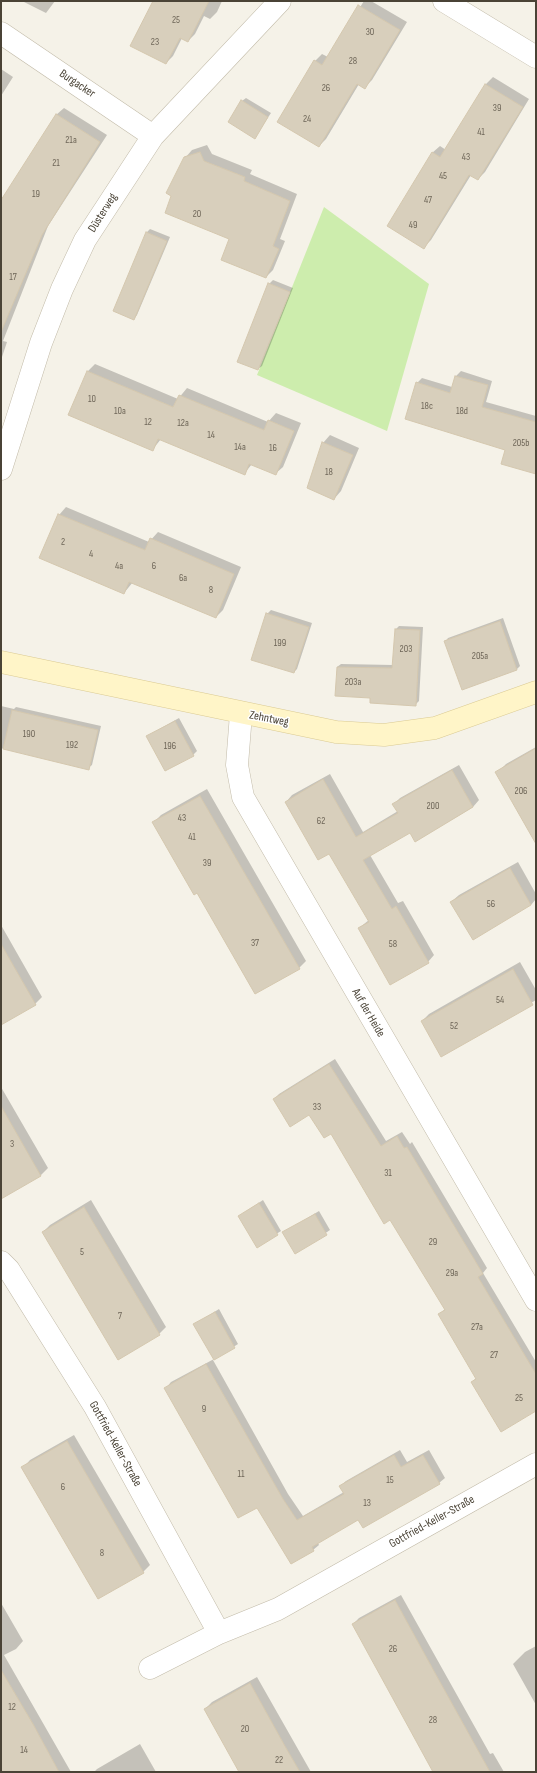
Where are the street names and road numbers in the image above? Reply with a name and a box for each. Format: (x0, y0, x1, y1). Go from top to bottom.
street label: Burgacker (56, 67, 98, 101)
street label: Düsterweg (85, 191, 121, 235)
street label: Zehntweg (248, 708, 290, 730)
street label: Auf der Heide (348, 986, 388, 1040)
street label: Gottfried-Keller-Straße (86, 1399, 144, 1489)
street label: Gottfried-Keller-Straße (387, 1493, 477, 1551)

